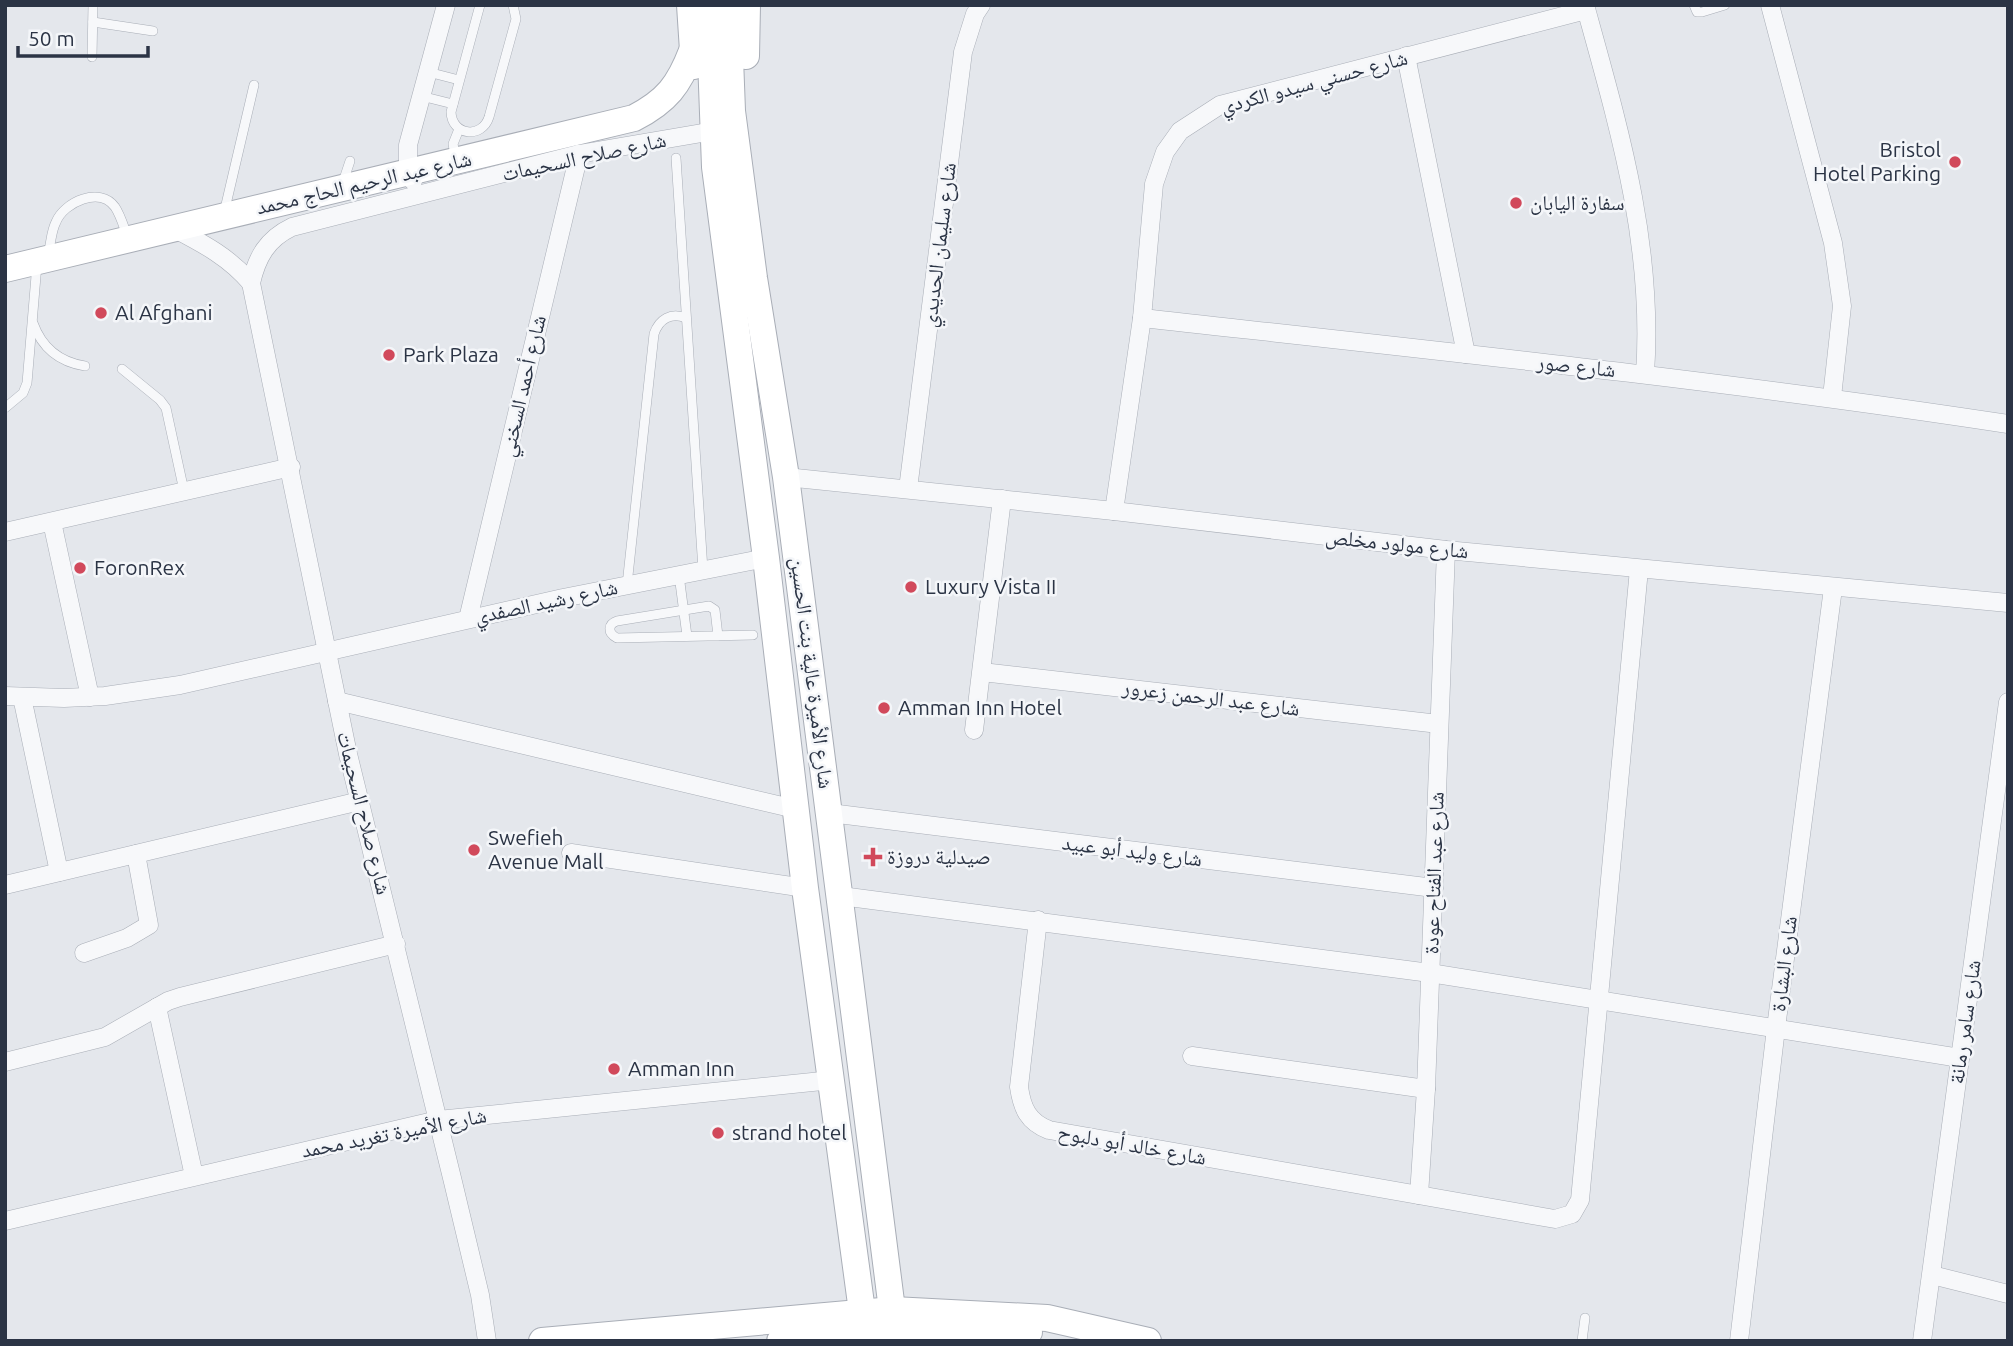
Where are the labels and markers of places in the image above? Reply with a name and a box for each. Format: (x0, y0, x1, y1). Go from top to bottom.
place label: Bristol Hotel Parking (1813, 137, 1941, 185)
marker: Bristol Hotel Parking (1947, 154, 1963, 170)
place label: سفارة اليابان (1530, 190, 1624, 215)
marker: سفارة اليابان (1508, 195, 1524, 211)
place label: Al Afghani (115, 300, 213, 324)
marker: Al Afghani (93, 305, 109, 321)
place label: Park Plaza (403, 342, 499, 366)
marker: Park Plaza (381, 347, 397, 363)
place label: ForonRex (94, 555, 185, 579)
marker: ForonRex (72, 560, 88, 576)
place label: Luxury Vista II (925, 574, 1056, 598)
marker: Luxury Vista II (903, 579, 919, 595)
place label: Amman Inn Hotel (898, 695, 1062, 719)
marker: Amman Inn Hotel (876, 700, 892, 716)
place label: Swefieh Avenue Mall (488, 825, 604, 873)
marker: Swefieh Avenue Mall (466, 842, 482, 858)
place label: صيدلية دروزة (887, 844, 991, 868)
marker: صيدلية دروزة (865, 849, 881, 865)
place label: Amman Inn (628, 1056, 735, 1080)
marker: Amman Inn (606, 1061, 622, 1077)
place label: strand hotel (732, 1120, 847, 1144)
marker: strand hotel (710, 1125, 726, 1141)

